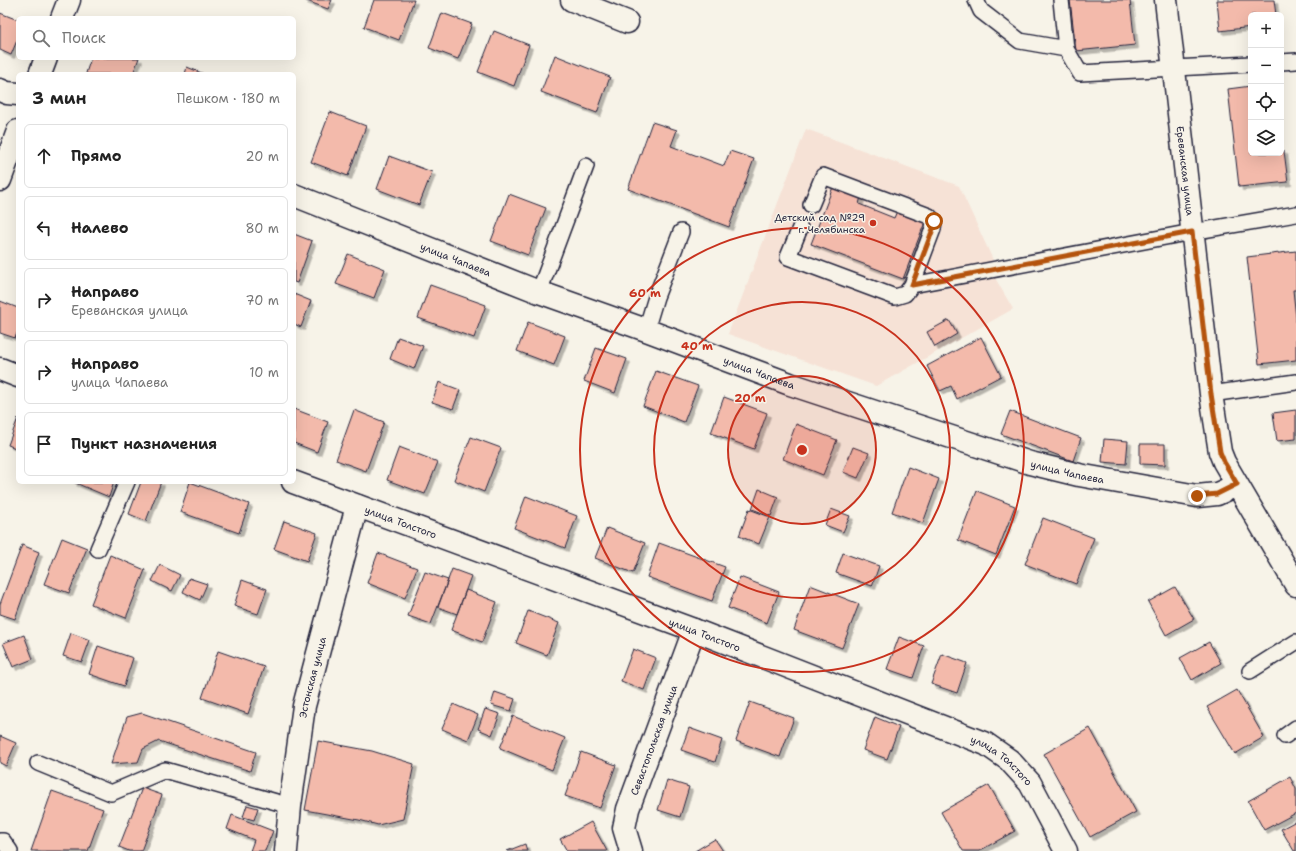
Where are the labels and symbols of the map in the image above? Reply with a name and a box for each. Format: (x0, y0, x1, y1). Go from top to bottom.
street label: Ереванская улица (1173, 125, 1197, 217)
place label: Детский сад №29 г. Челябинска (774, 211, 866, 236)
route start (925, 212, 943, 230)
marker: Детский сад №29 г. Челябинска (868, 218, 878, 228)
street label: улица Чапаева (418, 240, 494, 280)
text: 60 m (629, 285, 661, 301)
text: 40 m (681, 338, 713, 354)
street label: улица Чапаева (722, 354, 797, 392)
text: 20 m (734, 390, 766, 406)
centre of rings (795, 443, 809, 457)
street label: улица Чапаева (1029, 457, 1106, 486)
route end (1188, 487, 1206, 505)
street label: улица Толстого (363, 503, 439, 542)
street label: улица Толстого (667, 615, 742, 655)
street label: Эстонская улица (296, 635, 329, 719)
street label: Севастопольская улица (628, 683, 680, 797)
street label: улица Толстого (969, 733, 1035, 788)

